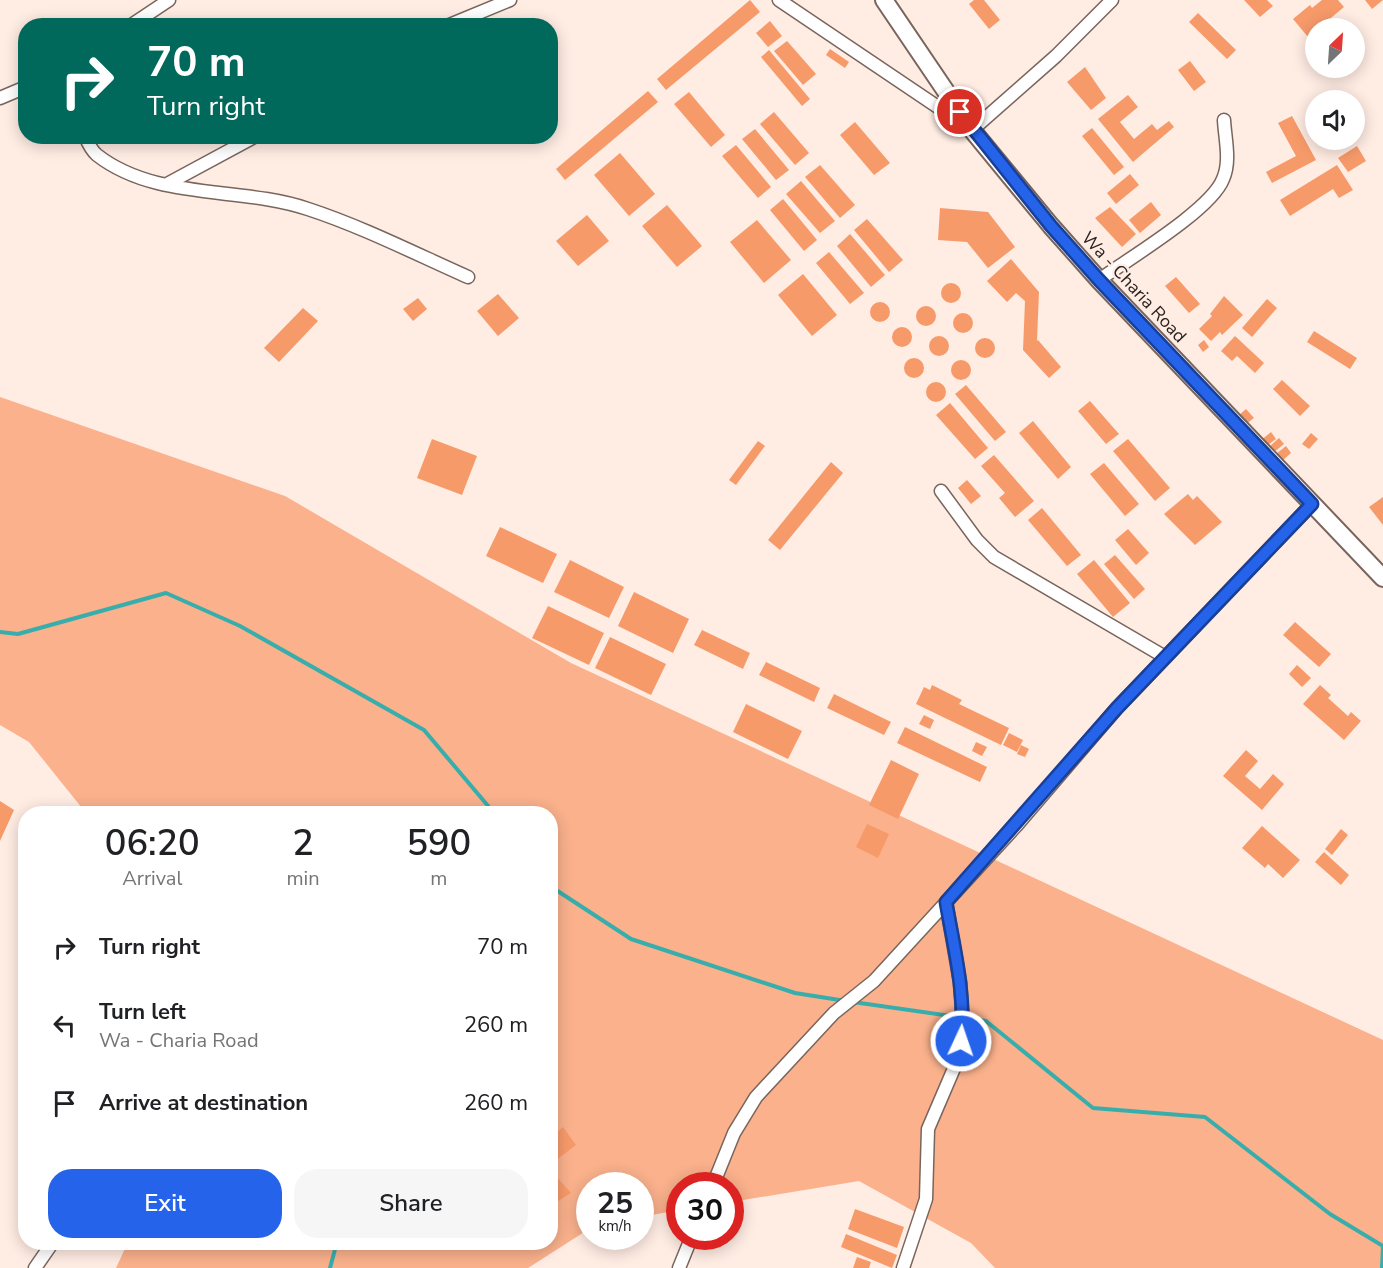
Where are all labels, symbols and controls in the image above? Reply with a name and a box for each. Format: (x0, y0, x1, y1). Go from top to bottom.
north arrow (1305, 18, 1365, 78)
map controls (1305, 18, 1365, 150)
text: 70 m (147, 34, 246, 91)
icon: right (48, 42, 126, 120)
pin (934, 86, 985, 137)
text: Turn right (147, 88, 265, 125)
button: sound (1305, 90, 1365, 150)
icon: arrive (943, 95, 976, 128)
street label: Wa - Charia Road (1076, 226, 1192, 348)
text: 06:20 (105, 819, 200, 868)
text: 2 (292, 819, 314, 868)
text: 590 (406, 819, 471, 868)
text: Arrival (122, 865, 182, 892)
text: min (287, 865, 320, 892)
text: m (430, 865, 447, 892)
icon: right (48, 931, 81, 964)
text: Turn right (99, 932, 200, 962)
text: 70 m (477, 932, 528, 962)
text: Turn left (99, 997, 186, 1027)
icon: left (48, 1009, 81, 1042)
position arrow (929, 1009, 993, 1073)
text: 260 m (464, 1010, 528, 1040)
text: Wa - Charia Road (99, 1027, 259, 1054)
icon: arrive (48, 1087, 81, 1120)
text: Arrive at destination (99, 1088, 308, 1118)
text: 260 m (464, 1088, 528, 1118)
button: Exit (48, 1169, 282, 1238)
button: Share (294, 1169, 528, 1238)
speed limit sign: 30 (666, 1172, 744, 1250)
text: 25 (597, 1183, 633, 1224)
text: km/h (598, 1216, 632, 1236)

